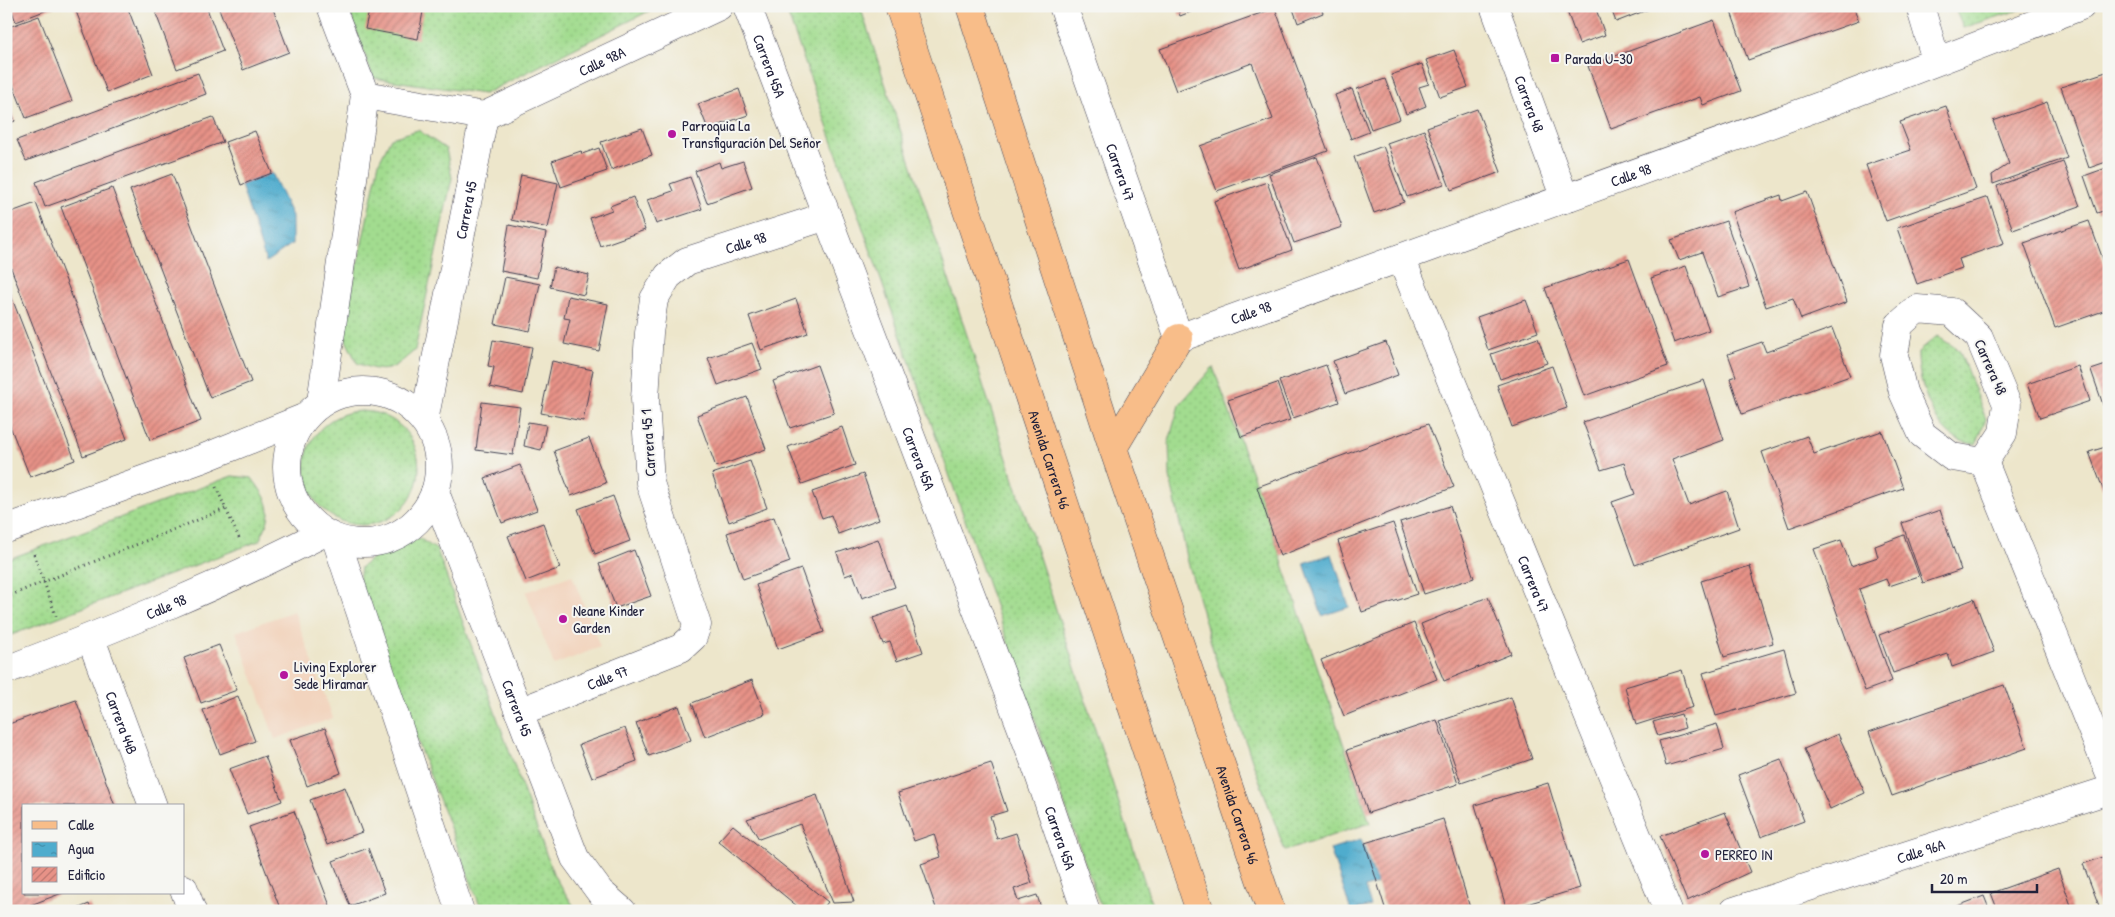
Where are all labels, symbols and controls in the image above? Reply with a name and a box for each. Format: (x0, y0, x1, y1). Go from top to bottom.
street label: Carrera 45A (748, 31, 792, 101)
street label: Calle 98A (575, 41, 629, 81)
place label: Parada U-30 (1565, 48, 1633, 69)
marker: Parada U-30 (1549, 52, 1561, 64)
street label: Carrera 48 (1510, 72, 1550, 135)
place label: Parroquia La Transfiguración Del Señor (682, 115, 821, 153)
marker: Parroquia La Transfiguración Del Señor (666, 128, 678, 140)
street label: Carrera 47 (1101, 140, 1141, 204)
street label: Calle 98 (1607, 157, 1654, 192)
street label: Carrera 45 (450, 179, 482, 241)
street label: Calle 98 (722, 226, 769, 259)
street label: Calle 98 (1227, 295, 1274, 329)
street label: Carrera 48 (1969, 336, 2013, 398)
street label: Avenida Carrera 46 (1024, 407, 1076, 512)
street label: Carrera 45 1 (635, 409, 661, 477)
street label: Carrera 45A (898, 424, 941, 494)
street label: Carrera 47 (1513, 552, 1555, 616)
street label: Calle 98 (142, 588, 189, 624)
place label: Neane Kinder Garden (573, 600, 645, 638)
marker: Neane Kinder Garden (557, 613, 569, 625)
place label: Living Explorer Sede Miramar (294, 656, 377, 694)
street label: Calle 97 (584, 659, 631, 695)
marker: Living Explorer Sede Miramar (278, 669, 290, 681)
street label: Carrera 45 (497, 677, 538, 740)
street label: Carrera 44B (101, 688, 143, 757)
street label: Avenida Carrera 46 (1212, 762, 1265, 867)
street label: Carrera 45A (1040, 803, 1082, 873)
legend (22, 804, 185, 894)
text: Calle (68, 814, 95, 835)
street label: Calle 96A (1894, 833, 1948, 868)
text: Agua (68, 838, 94, 859)
place label: PERREO IN (1715, 844, 1772, 865)
marker: PERREO IN (1699, 848, 1711, 860)
scale bar (1932, 862, 2038, 894)
text: Edificio (68, 864, 105, 885)
text: 20 m (1940, 868, 1967, 889)

